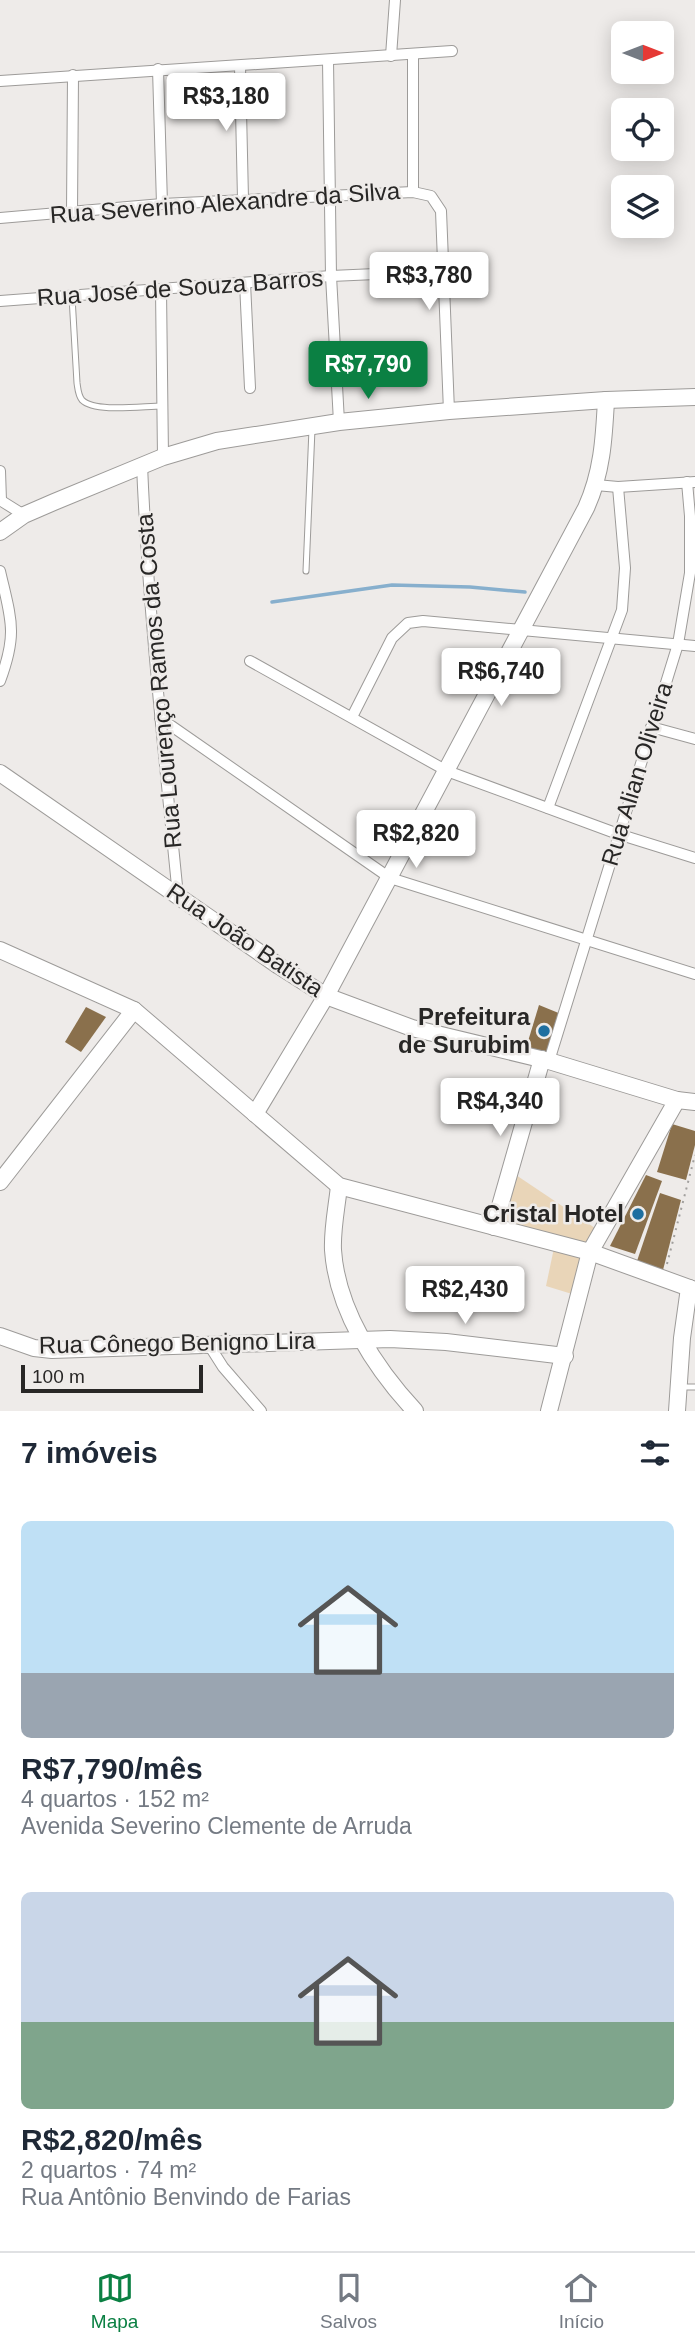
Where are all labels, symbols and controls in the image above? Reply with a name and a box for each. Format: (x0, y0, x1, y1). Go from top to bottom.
north arrow (611, 21, 674, 84)
map controls (611, 21, 674, 238)
pin: R$3,180 (161, 74, 291, 133)
text: R$3,180 (183, 83, 269, 109)
button: locate (611, 98, 674, 161)
button: layers (611, 175, 674, 238)
street label: Rua Severino Alexandre da Silva (49, 177, 402, 228)
pin: R$3,780 (364, 252, 494, 312)
text: R$3,780 (386, 262, 472, 288)
street label: Rua José de Souza Barros (36, 264, 324, 311)
pin: R$7,790 (303, 342, 433, 401)
text: R$7,790 (325, 351, 411, 377)
street label: Rua Lourenço Ramos da Costa (130, 512, 187, 850)
pin: R$6,740 (436, 648, 566, 708)
text: R$6,740 (458, 658, 544, 684)
street label: Rua Alian Oliveira (596, 678, 678, 869)
pin: R$2,820 (351, 810, 481, 870)
text: R$2,820 (373, 820, 459, 846)
street label: Rua João Batista (162, 877, 329, 1002)
place label: Prefeitura de Surubim (398, 1003, 531, 1058)
marker: Prefeitura de Surubim (536, 1023, 552, 1039)
pin: R$4,340 (435, 1078, 565, 1138)
text: R$4,340 (457, 1088, 543, 1114)
place label: Cristal Hotel (483, 1200, 624, 1227)
marker: Cristal Hotel (630, 1206, 646, 1222)
pin: R$2,430 (400, 1266, 530, 1326)
text: R$2,430 (422, 1276, 508, 1302)
street label: Rua Cônego Benigno Lira (39, 1327, 316, 1358)
scale bar (21, 1362, 203, 1394)
text: 100 m (32, 1366, 85, 1387)
icon: filters (636, 1434, 674, 1472)
text: 7 imóveis (21, 1436, 158, 1469)
icon: home (285, 1567, 411, 1693)
text: R$7,790/mês (21, 1752, 203, 1785)
text: 4 quartos · 152 m² (21, 1786, 209, 1812)
text: Avenida Severino Clemente de Arruda (21, 1813, 412, 1839)
icon: home (285, 1938, 411, 2064)
text: R$2,820/mês (21, 2123, 203, 2156)
text: 2 quartos · 74 m² (21, 2157, 196, 2183)
text: Rua Antônio Benvindo de Farias (21, 2184, 351, 2210)
tab: Mapa (91, 2269, 138, 2333)
tab: Salvos (320, 2269, 377, 2333)
tab: Início (559, 2269, 604, 2333)

